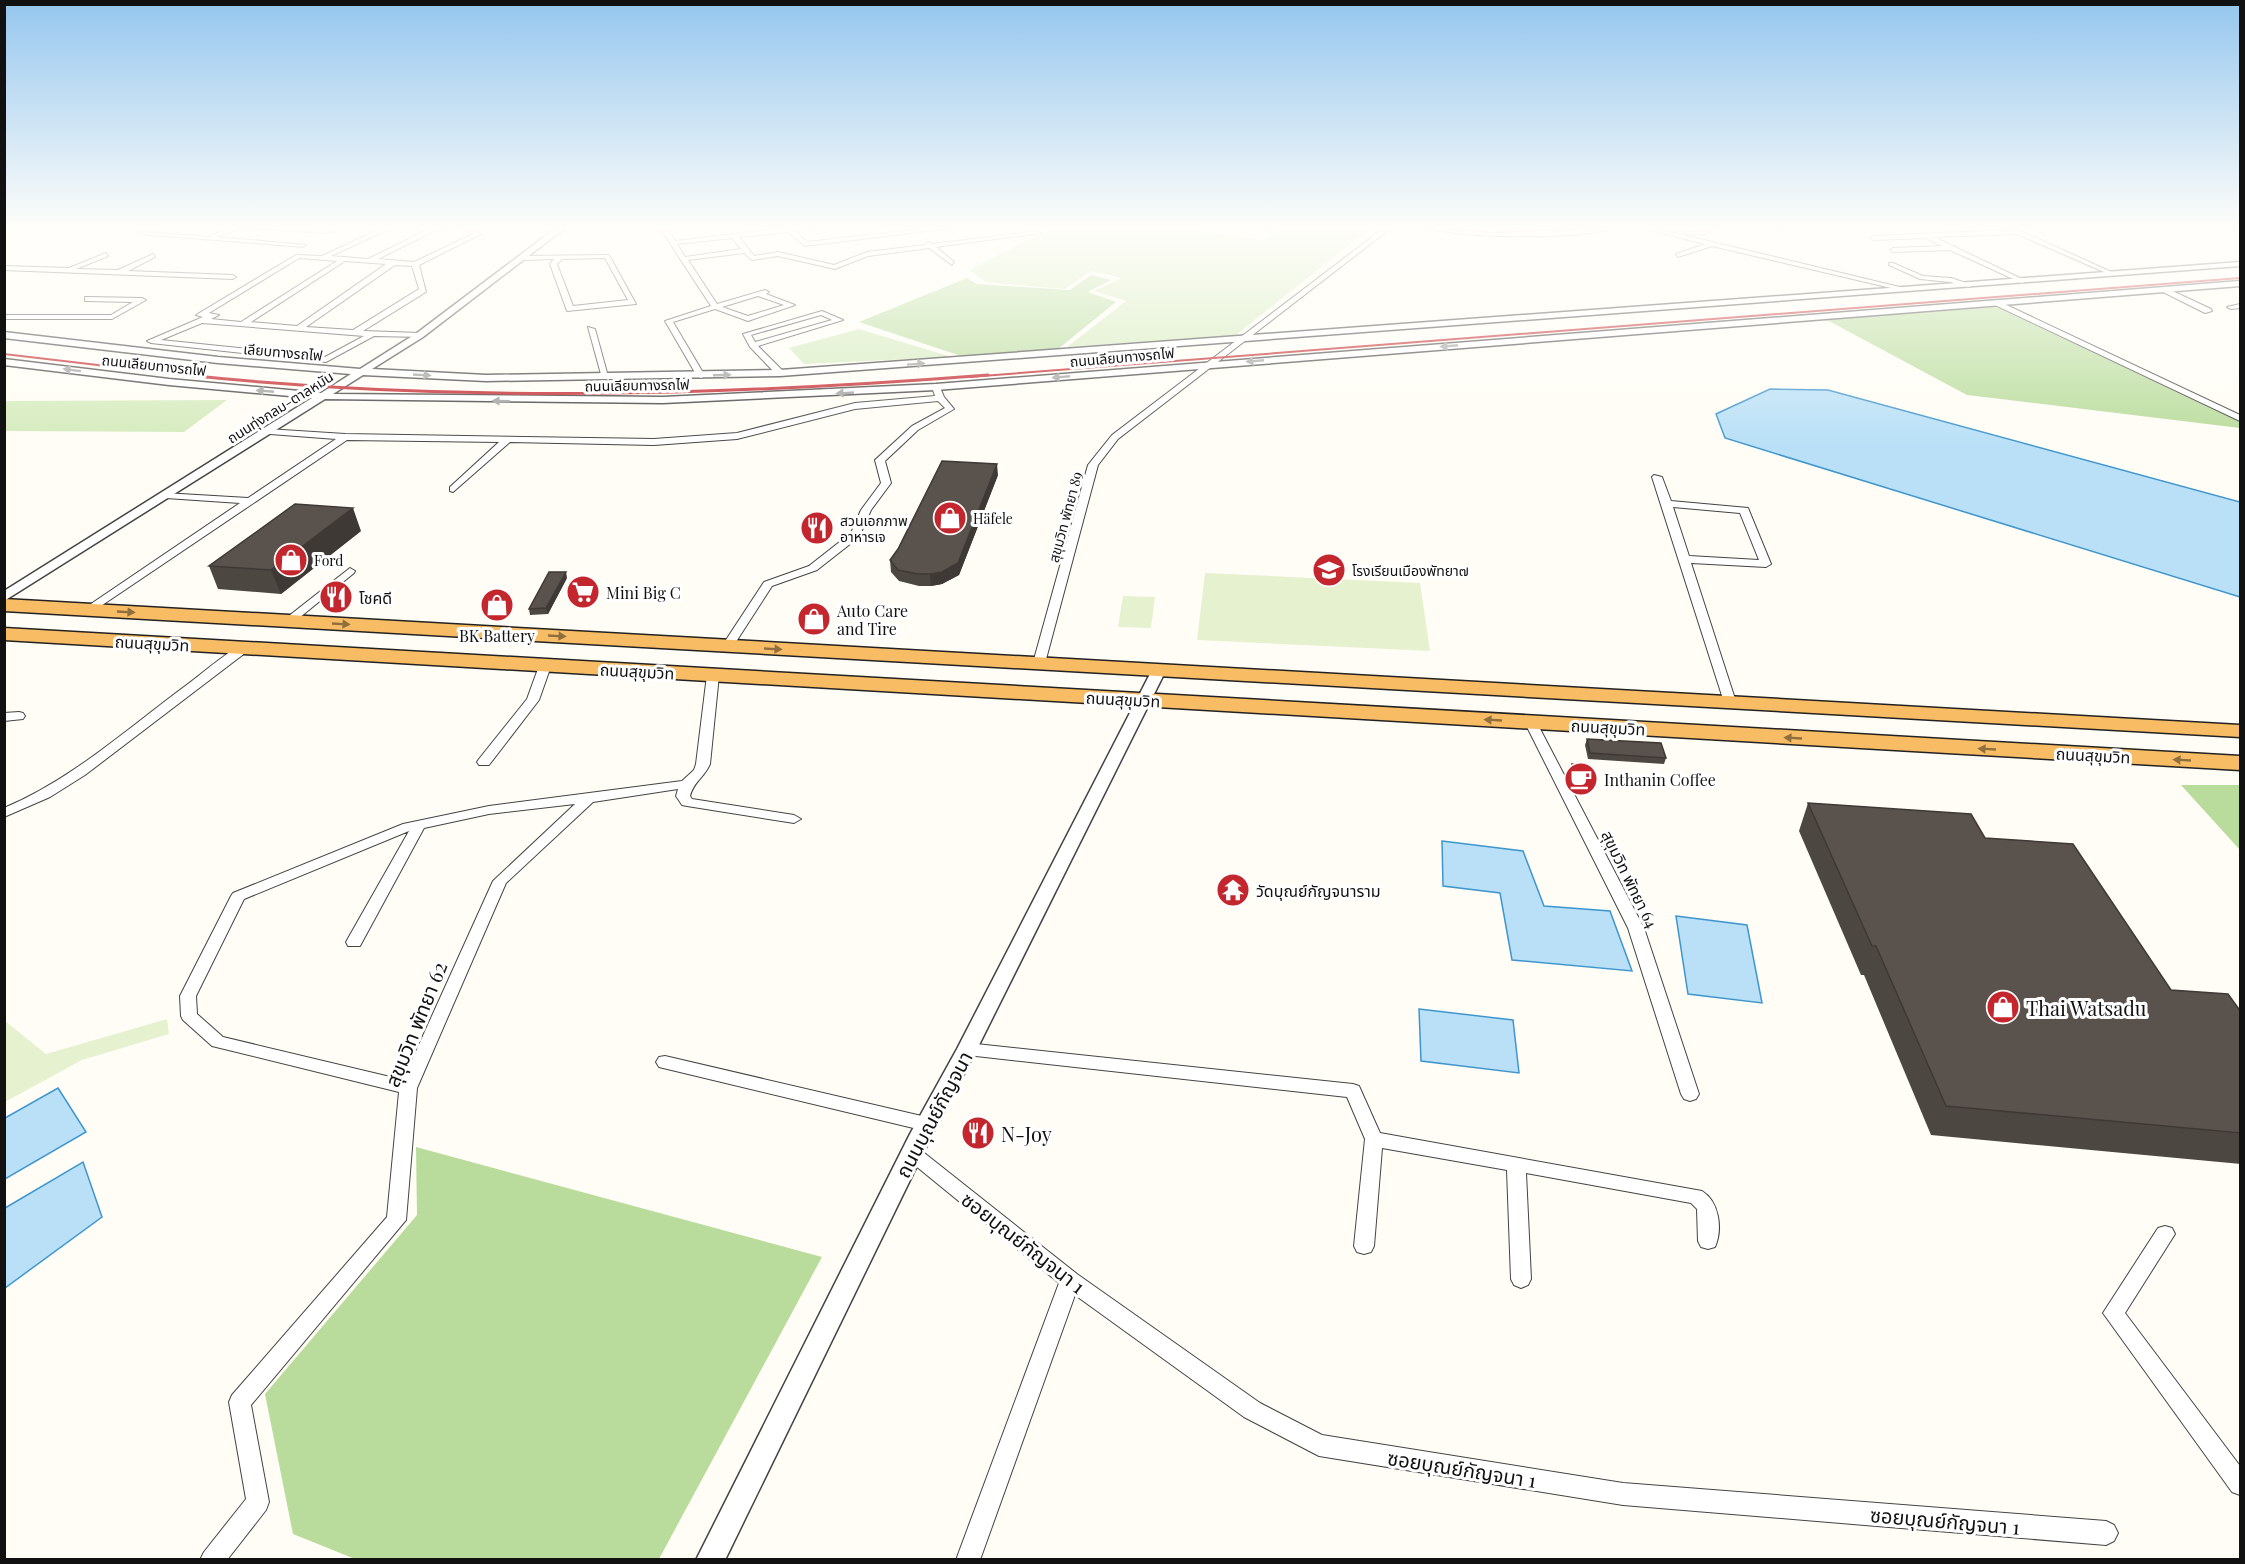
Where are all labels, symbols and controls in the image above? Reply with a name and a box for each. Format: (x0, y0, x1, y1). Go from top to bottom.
street label: เลียบทางรถไฟ (243, 339, 324, 365)
one-way arrow (1440, 341, 1459, 351)
street label: ถนนเลียบทางรถไฟ (1069, 343, 1176, 371)
street label: ถนนเลียบทางรถไฟ (101, 350, 208, 380)
one-way arrow (1245, 357, 1264, 366)
one-way arrow (907, 359, 926, 368)
one-way arrow (62, 365, 81, 375)
street label: ถนนทุ่งกลม-ตาลหมัน (223, 367, 337, 447)
one-way arrow (412, 370, 431, 379)
one-way arrow (712, 370, 731, 380)
one-way arrow (1051, 372, 1070, 382)
street label: ถนนเลียบทางรถไฟ (584, 375, 690, 395)
one-way arrow (256, 386, 275, 396)
one-way arrow (836, 388, 855, 397)
one-way arrow (491, 396, 510, 405)
street label: สุขุมวิท พัทยา 89 (1044, 469, 1086, 565)
shop icon: Häfele (932, 500, 968, 536)
place label: Häfele (973, 509, 1013, 528)
restaurant icon: สวนเอกภาพ อาหารเจ (799, 510, 835, 546)
place label: สวนเอกภาพ อาหารเจ (840, 511, 908, 546)
shop icon: Ford (273, 542, 309, 578)
place label: Ford (314, 551, 343, 570)
school or university icon: โรงเรียนเมืองพัทยา๗ (1311, 552, 1347, 588)
place label: โรงเรียนเมืองพัทยา๗ (1352, 561, 1469, 580)
supermarket icon: Mini Big C (565, 574, 601, 610)
restaurant icon: โชคดี (318, 579, 354, 615)
place label: Mini Big C (606, 582, 681, 603)
place label: โชคดี (359, 587, 392, 608)
shop icon: BK Battery (479, 587, 515, 623)
place label: Auto Care and Tire (836, 600, 908, 639)
shop icon: Auto Care and Tire (796, 601, 832, 637)
one-way arrow (116, 608, 135, 617)
one-way arrow (332, 620, 351, 629)
place label: BK Battery (459, 625, 535, 646)
street label: ถนนสุขุมวิท (114, 631, 190, 655)
one-way arrow (548, 632, 567, 641)
one-way arrow (763, 644, 782, 653)
street label: ถนนสุขุมวิท (599, 659, 675, 683)
street label: ถนนสุขุมวิท (1085, 687, 1161, 711)
street label: ถนนสุขุมวิท (1570, 715, 1646, 739)
one-way arrow (1484, 716, 1503, 725)
one-way arrow (1783, 733, 1802, 742)
street label: ถนนสุขุมวิท (2055, 743, 2131, 767)
one-way arrow (1978, 744, 1997, 753)
one-way arrow (2173, 755, 2192, 765)
cafe icon: Inthanin Coffee (1563, 761, 1599, 797)
place label: Inthanin Coffee (1604, 769, 1716, 790)
street label: สุขุมวิท พัทยา 64 (1597, 827, 1663, 931)
temple icon: วัดบุณย์กัญจนาราม (1215, 872, 1251, 908)
place label: วัดบุณย์กัญจนาราม (1256, 880, 1381, 901)
street label: สุขุมวิท พัทยา 62 (378, 957, 452, 1091)
shop icon: Thai Watsadu (1985, 989, 2021, 1025)
place label: Thai Watsadu (2026, 994, 2147, 1021)
street label: ถนนบุณย์กัญจนา (888, 1046, 978, 1182)
restaurant icon: N-Joy (960, 1115, 996, 1151)
place label: N-Joy (1001, 1120, 1052, 1147)
street label: ซอยบุณย์กัญจนา 1 (957, 1185, 1091, 1299)
street label: ซอยบุณย์กัญจนา 1 (1386, 1443, 1538, 1493)
street label: ซอยบุณย์กัญจนา 1 (1869, 1500, 2021, 1540)

